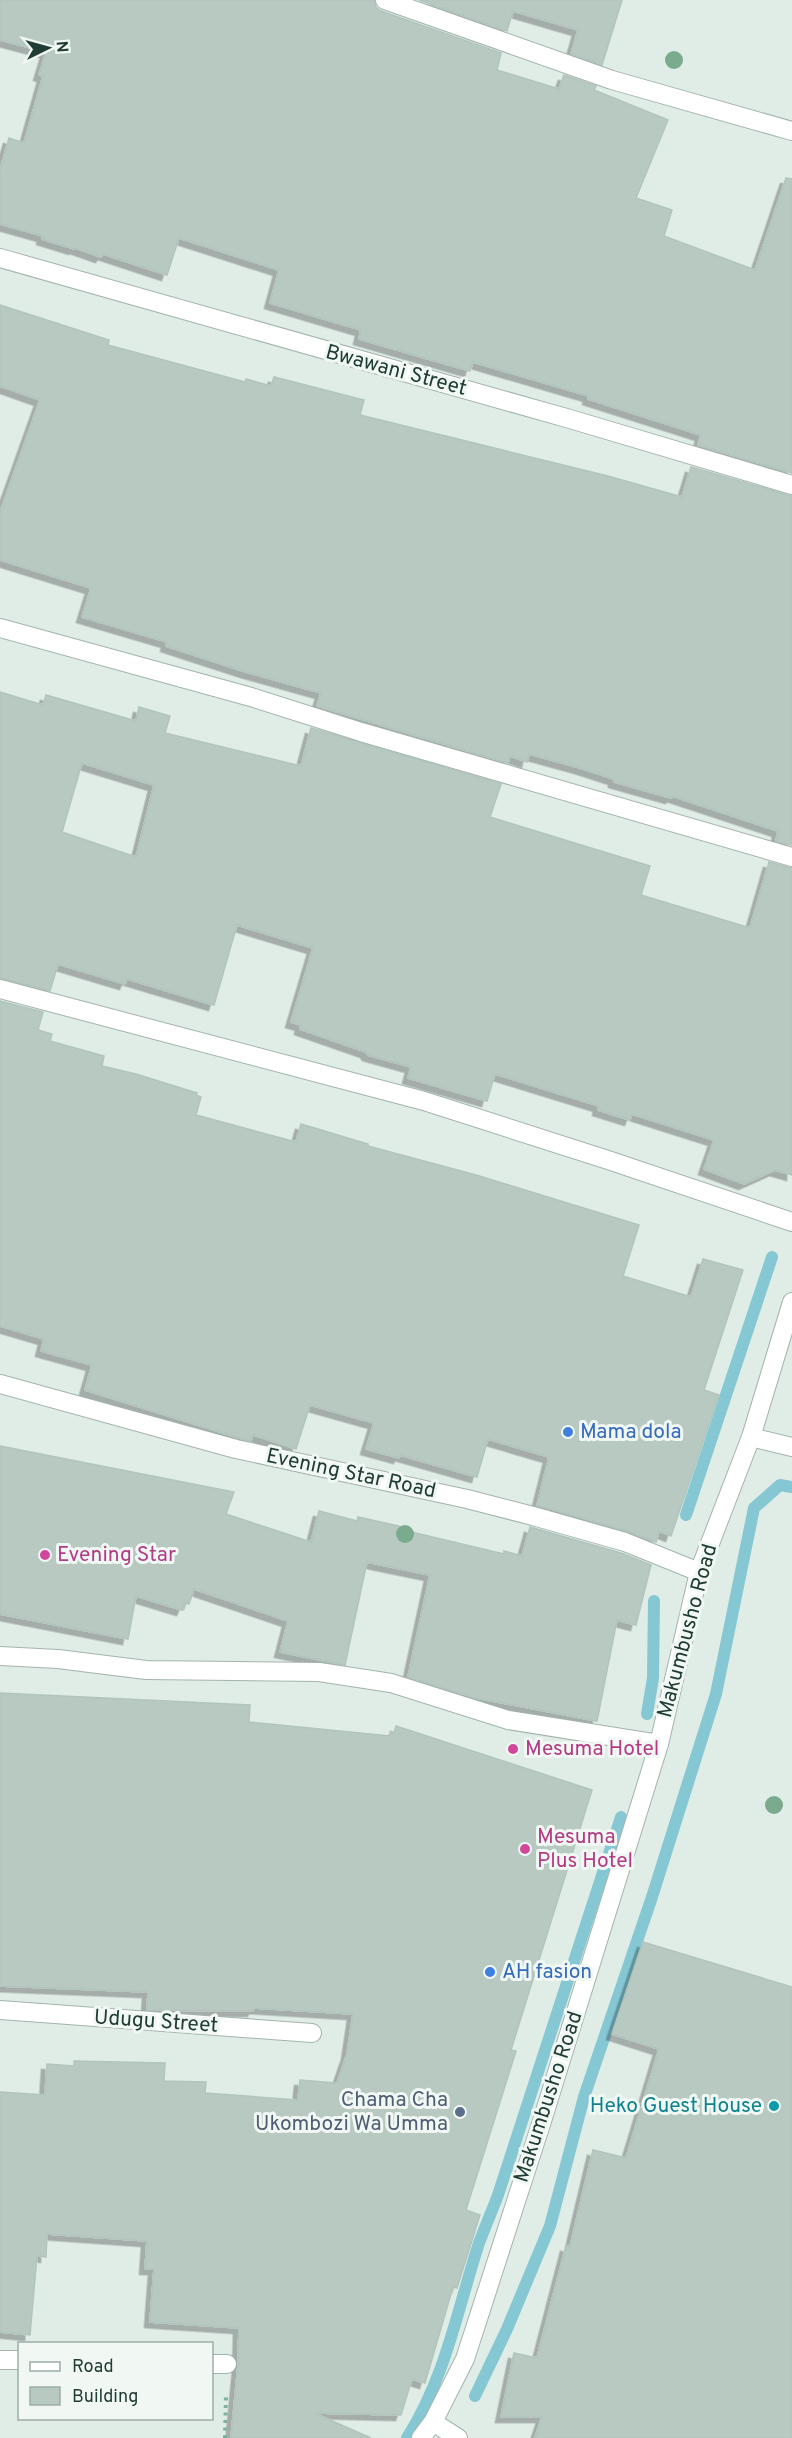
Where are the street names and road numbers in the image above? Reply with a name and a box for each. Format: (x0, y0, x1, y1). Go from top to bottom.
street label: Bwawani Street (323, 339, 469, 403)
street label: Evening Star Road (264, 1443, 438, 1505)
street label: Makumbusho Road (652, 1541, 724, 1721)
street label: Udugu Street (93, 2004, 219, 2040)
street label: Makumbusho Road (509, 2008, 589, 2186)

